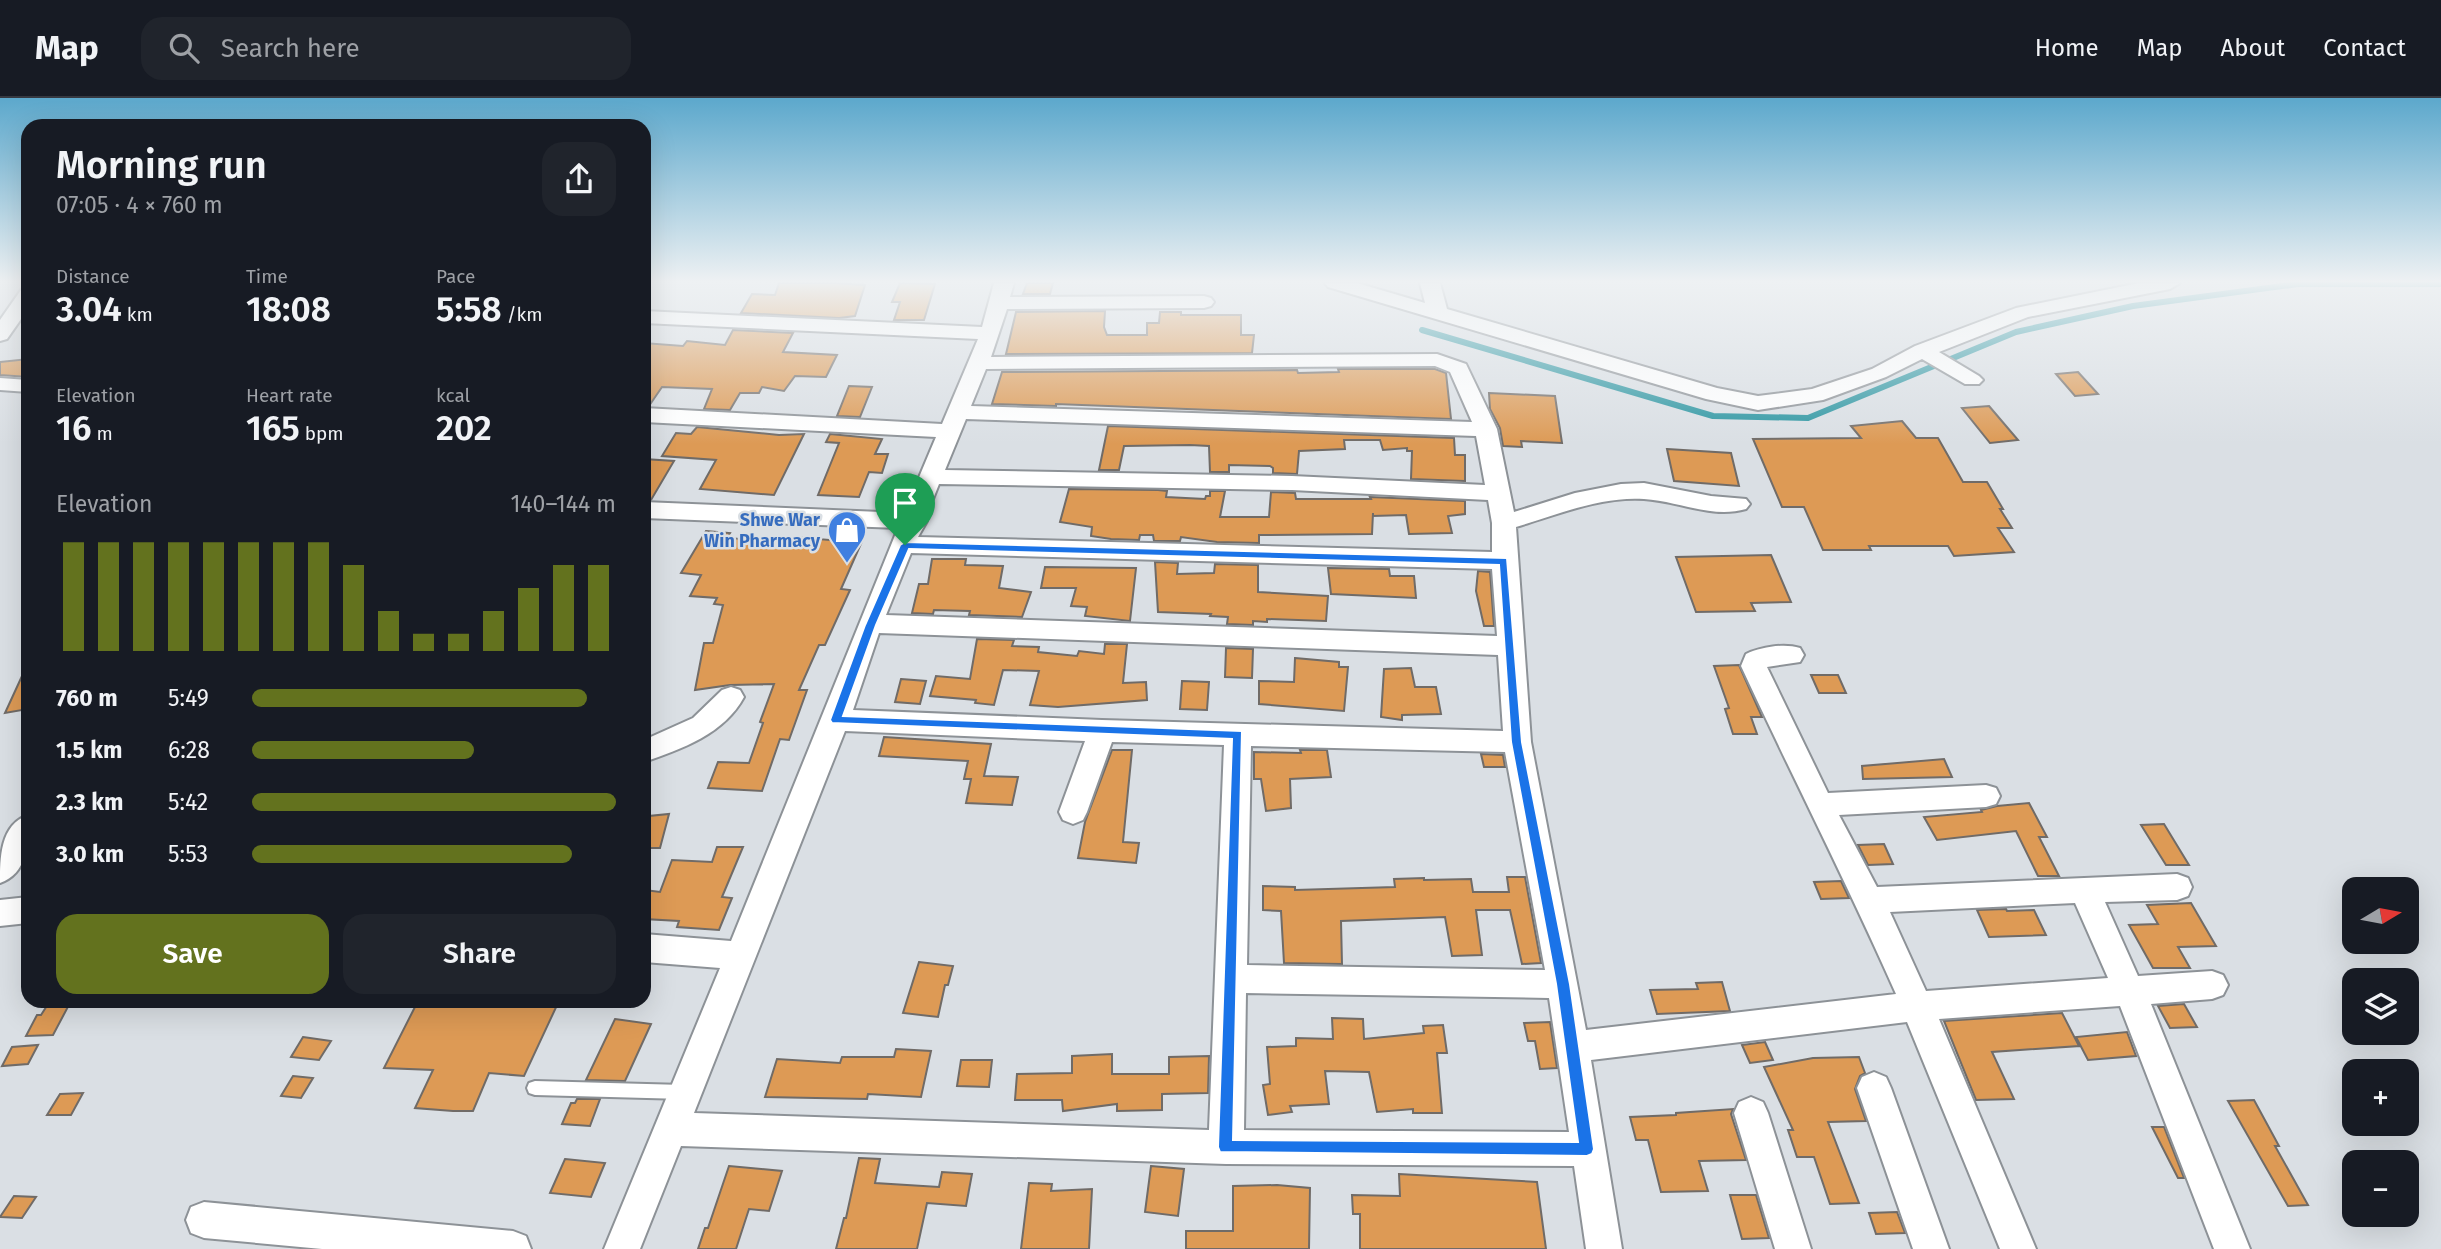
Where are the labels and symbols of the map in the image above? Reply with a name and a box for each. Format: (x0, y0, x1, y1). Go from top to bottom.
pin (875, 473, 935, 545)
place label: Shwe War Win Pharmacy (704, 509, 821, 552)
shop icon: Shwe War Win Pharmacy (826, 509, 868, 564)
north arrow (2342, 877, 2418, 954)

